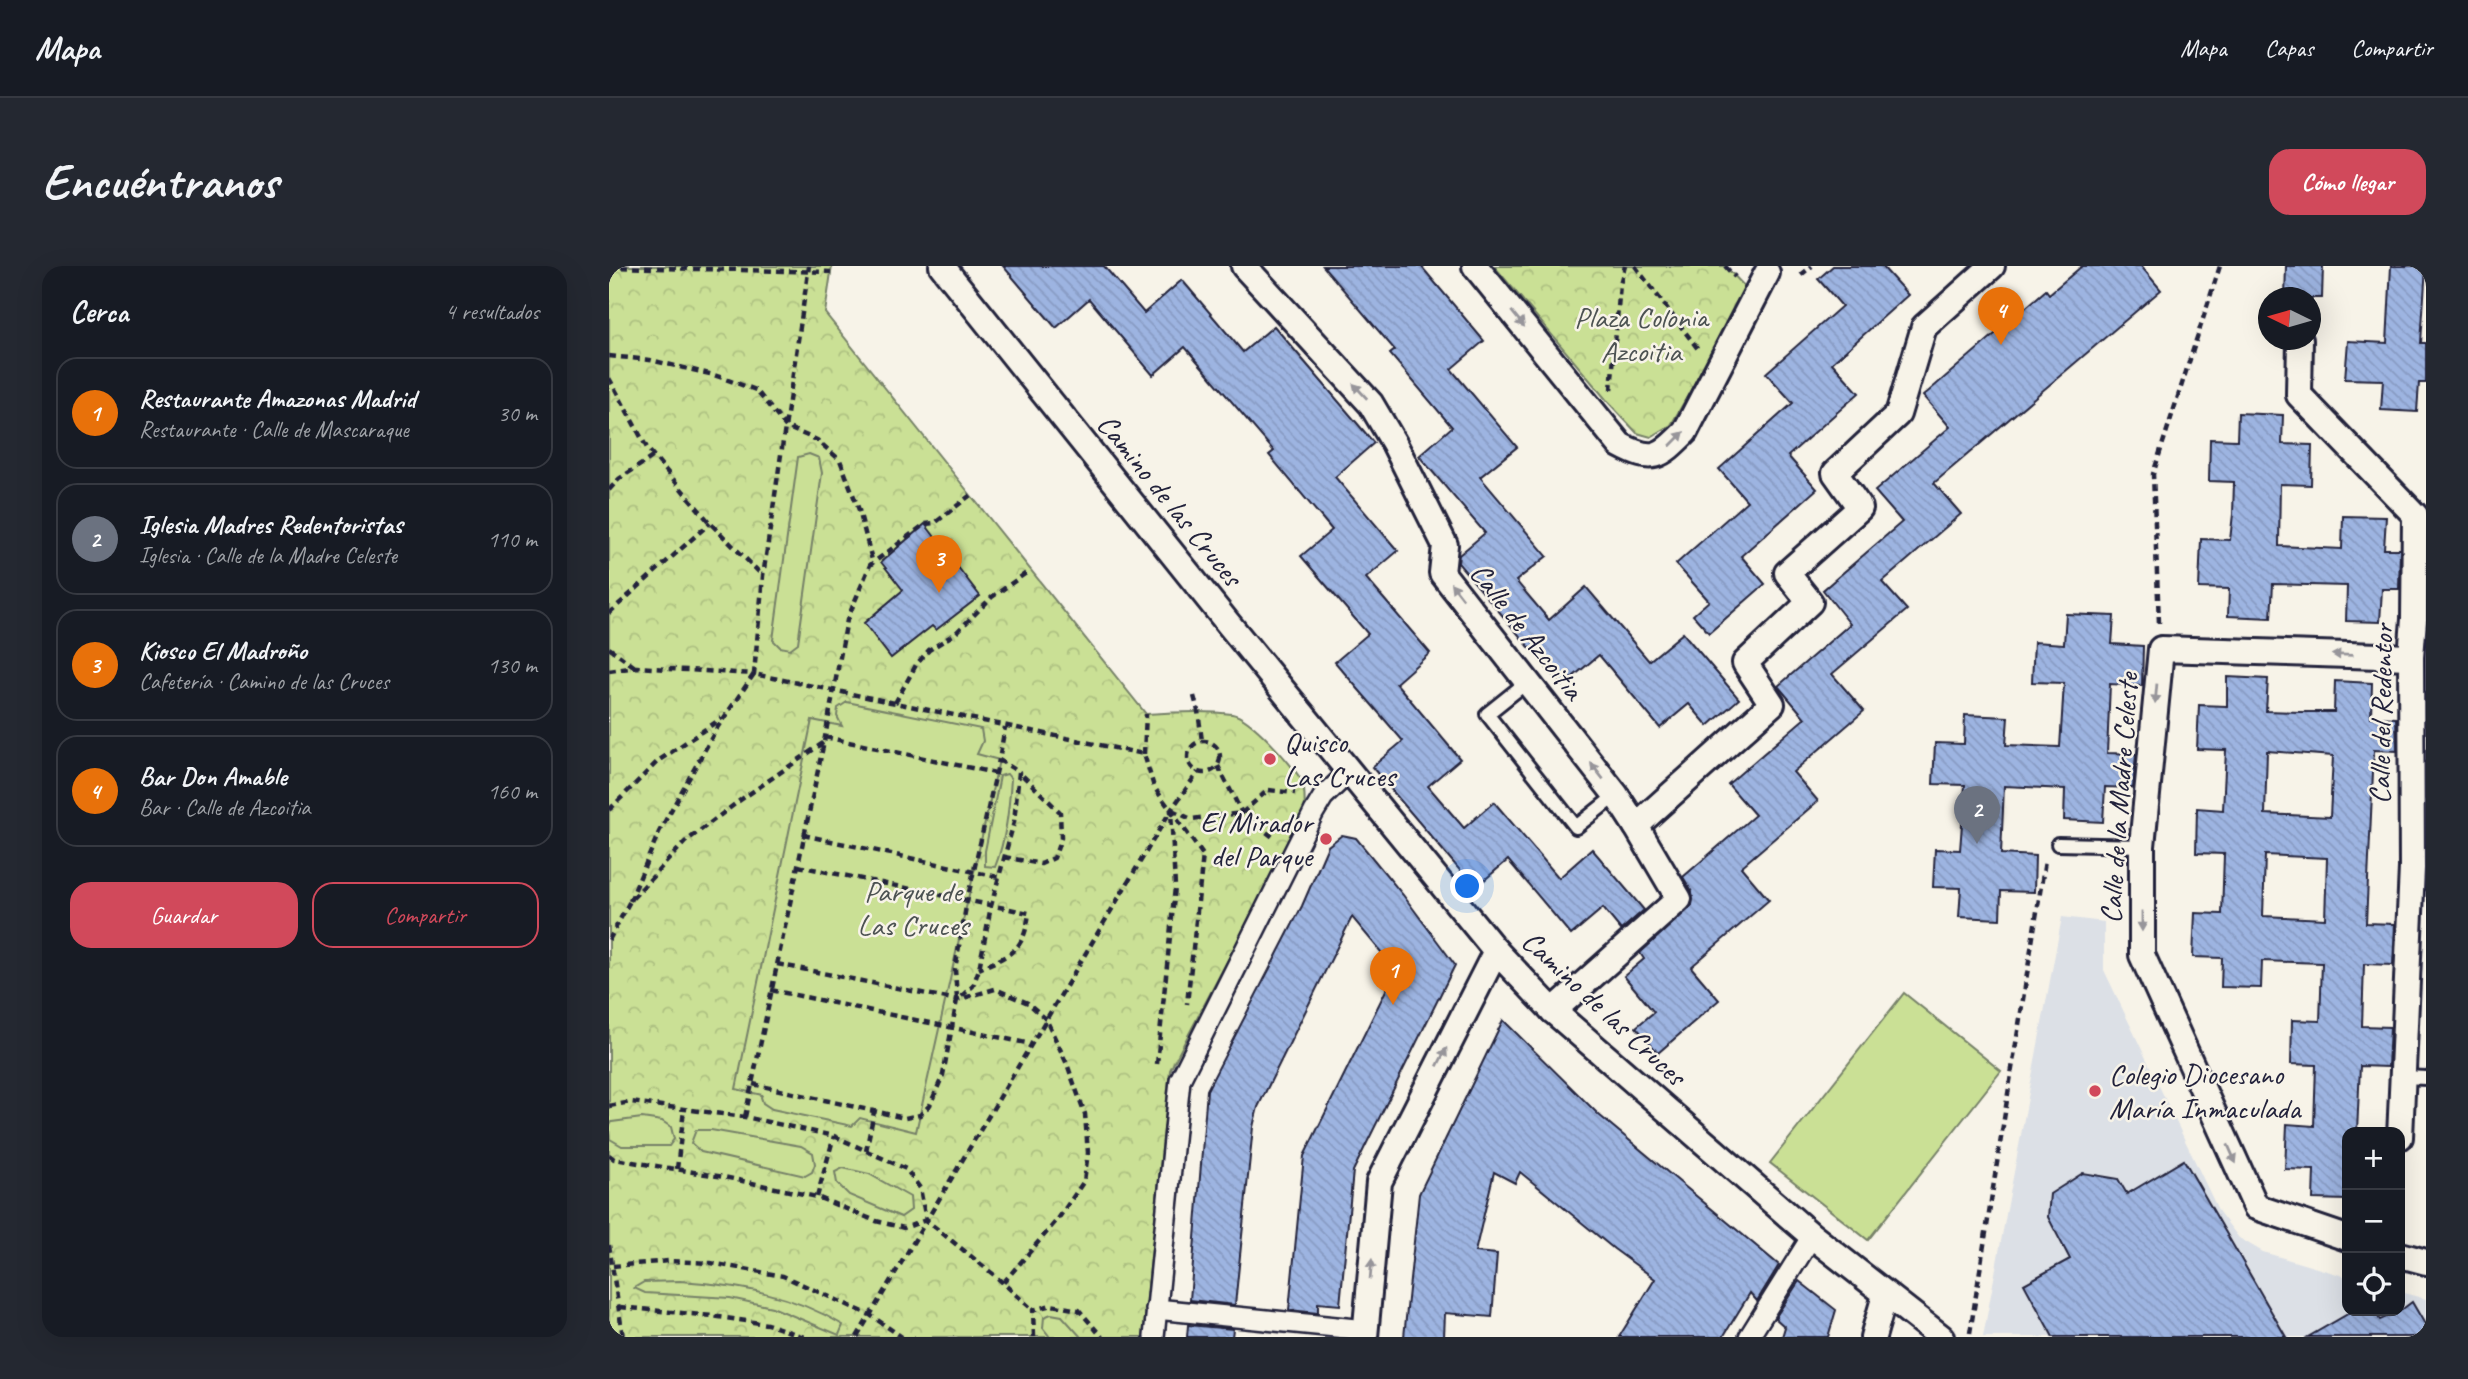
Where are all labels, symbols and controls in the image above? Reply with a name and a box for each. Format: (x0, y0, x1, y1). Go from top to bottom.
text: Mapa (35, 27, 100, 69)
text: Mapa (2180, 33, 2227, 63)
text: Capas (2265, 33, 2313, 63)
text: Compartir (2351, 33, 2433, 63)
button: Cómo llegar (2269, 149, 2426, 215)
text: Encuéntranos (42, 151, 278, 213)
pin: 4 (1978, 287, 2024, 345)
north arrow (2258, 287, 2321, 350)
text: Cerca (70, 293, 128, 331)
text: 4 resultados (445, 297, 539, 326)
park label: Plaza Colonia Azcoitia (1574, 298, 1710, 370)
one-way arrow (1511, 310, 1525, 328)
text: Restaurante Amazonas Madrid (139, 382, 416, 415)
one-way arrow (1352, 383, 1368, 400)
text: 1 (90, 399, 100, 428)
text: 30 m (498, 399, 537, 428)
street label: Camino de las Cruces (1089, 406, 1253, 596)
text: Restaurante · Calle de Mascaraque (139, 415, 409, 444)
one-way arrow (1669, 431, 1686, 448)
text: Iglesia Madres Redentoristas (139, 508, 402, 541)
text: 2 (90, 525, 100, 554)
text: 110 m (488, 525, 537, 554)
pin: 3 (916, 535, 962, 593)
text: Iglesia · Calle de la Madre Celeste (139, 541, 397, 570)
street label: Calle de Azcoitia (1462, 555, 1594, 709)
one-way arrow (1449, 583, 1464, 601)
street label: Calle del Redentor (2360, 621, 2402, 804)
text: Kiosco El Madroño (139, 634, 307, 667)
one-way arrow (2331, 649, 2353, 660)
text: 3 (90, 651, 100, 680)
text: 130 m (488, 651, 537, 680)
text: Cafetería · Camino de las Cruces (139, 667, 389, 696)
street label: Calle de la Madre Celeste (2091, 669, 2147, 925)
one-way arrow (2150, 683, 2161, 705)
place label: Quisco Las Cruces (1284, 723, 1398, 795)
marker: Quisco Las Cruces (1262, 751, 1278, 767)
text: Bar Don Amable (139, 760, 287, 793)
one-way arrow (1589, 762, 1604, 780)
text: 4 (90, 777, 100, 806)
text: 160 m (488, 777, 537, 806)
pin: 2 (1954, 786, 2000, 844)
text: Bar · Calle de Azcoitia (139, 793, 310, 822)
place label: El Mirador del Parque (1200, 803, 1315, 875)
marker: El Mirador del Parque (1318, 831, 1334, 847)
your location (1450, 869, 1484, 903)
park label: Parque de Las Cruces (858, 872, 971, 944)
button: Guardar (70, 882, 298, 948)
button: Compartir (312, 882, 539, 948)
one-way arrow (2136, 910, 2148, 932)
street label: Camino de las Cruces (1514, 922, 1696, 1096)
pin: 1 (1370, 947, 1416, 1005)
one-way arrow (1437, 1047, 1448, 1067)
place label: Colegio Diocesano María Inmaculada (2109, 1055, 2302, 1127)
marker: Colegio Diocesano María Inmaculada (2087, 1083, 2103, 1099)
map controls (2342, 1127, 2405, 1316)
button: + (2342, 1127, 2405, 1190)
one-way arrow (2226, 1144, 2237, 1164)
button: − (2342, 1190, 2405, 1253)
button: locate (2342, 1253, 2405, 1316)
one-way arrow (1366, 1258, 1377, 1280)

